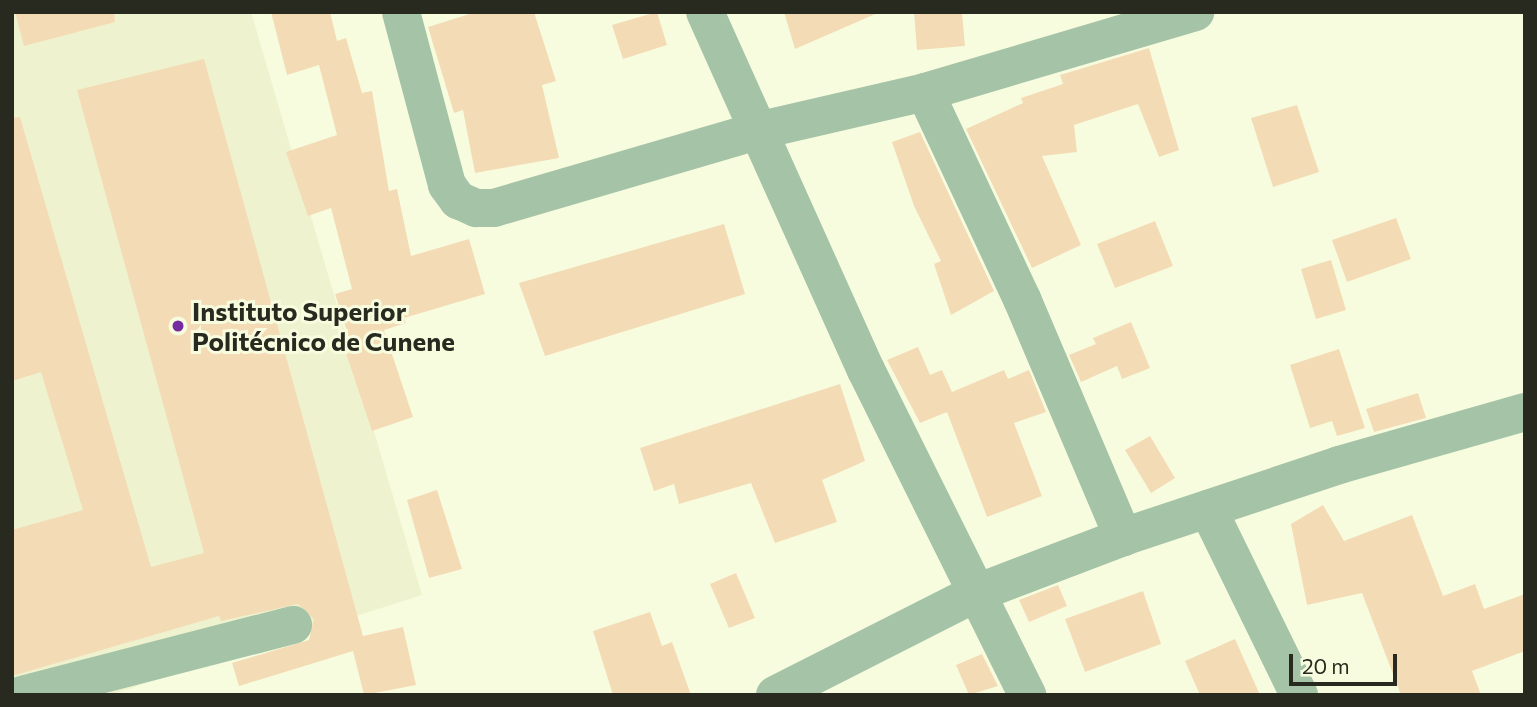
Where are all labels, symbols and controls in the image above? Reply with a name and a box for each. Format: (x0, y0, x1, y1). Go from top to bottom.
place label: Instituto Superior Politécnico de Cunene (192, 295, 455, 356)
marker: Instituto Superior Politécnico de Cunene (170, 318, 186, 334)
scale bar (1292, 640, 1400, 684)
text: 20 m (1302, 653, 1350, 678)

